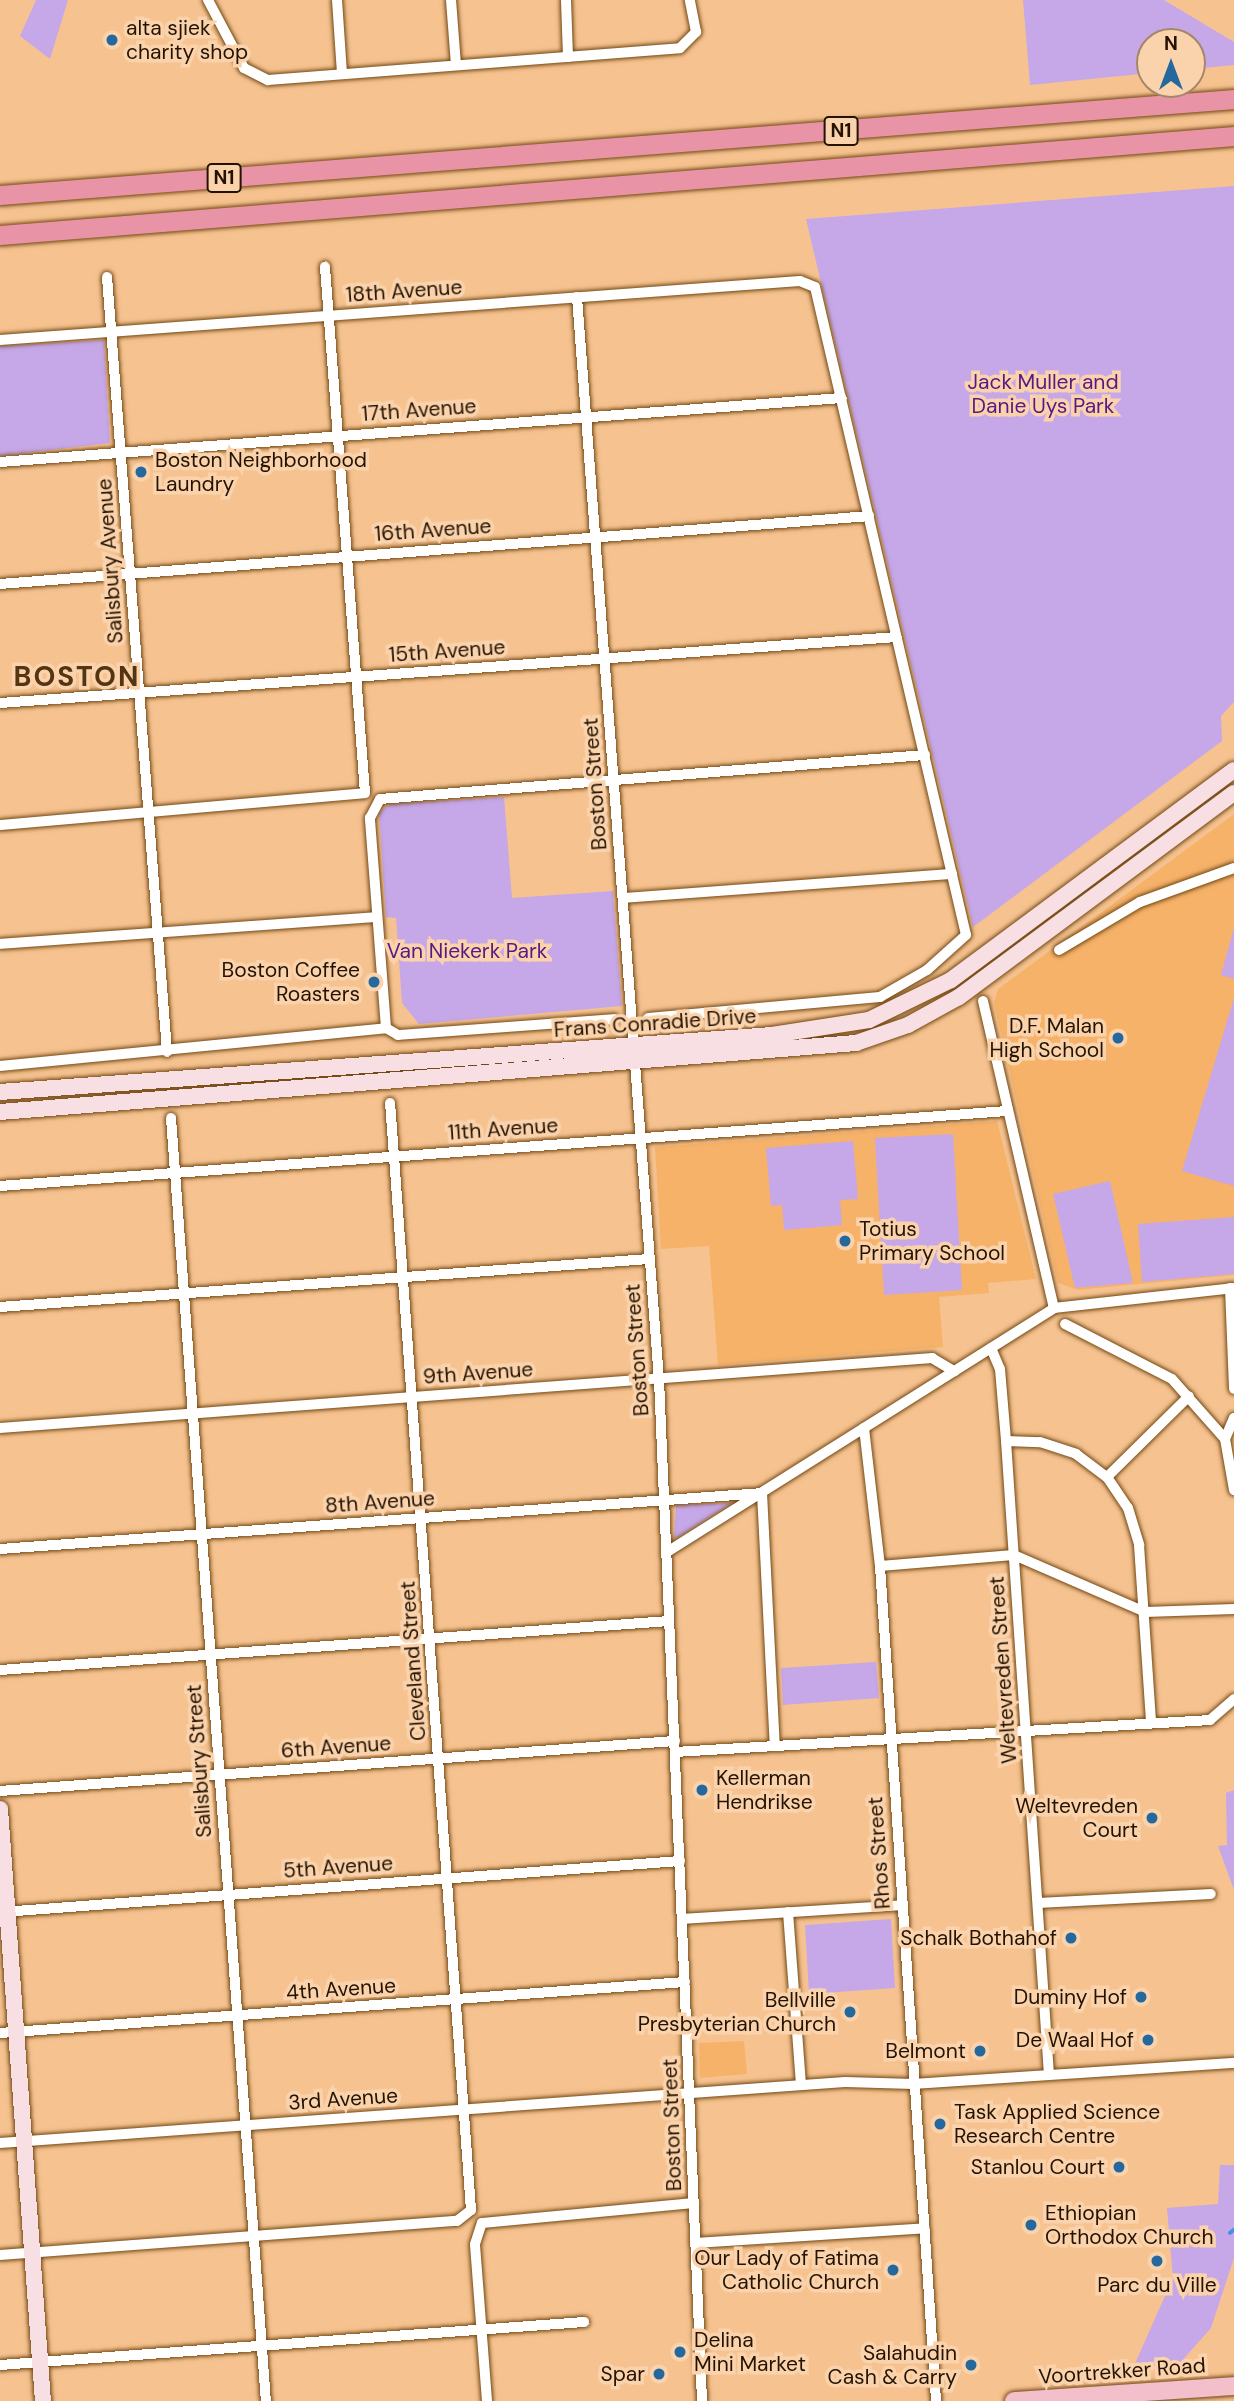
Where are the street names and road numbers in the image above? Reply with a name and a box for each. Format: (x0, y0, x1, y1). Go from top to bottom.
road number: N1 (824, 116, 858, 146)
road number: N1 (206, 162, 242, 194)
street label: 18th Avenue (345, 274, 463, 308)
street label: 17th Avenue (361, 393, 477, 427)
street label: Salisbury Avenue (92, 478, 128, 644)
street label: 16th Avenue (374, 513, 492, 547)
street label: 15th Avenue (388, 634, 506, 668)
street label: Boston Street (578, 717, 612, 851)
street label: Frans Conradie Drive (553, 1003, 757, 1043)
street label: 11th Avenue (447, 1113, 559, 1145)
street label: Boston Street (620, 1283, 654, 1417)
street label: 9th Avenue (422, 1357, 534, 1389)
street label: 8th Avenue (324, 1486, 436, 1518)
street label: Weltevreden Street (984, 1575, 1022, 1765)
street label: Cleveland Street (395, 1580, 431, 1742)
street label: Salisbury Street (181, 1684, 217, 1838)
street label: 6th Avenue (280, 1731, 392, 1763)
street label: Rhos Street (863, 1796, 895, 1910)
street label: 5th Avenue (282, 1851, 394, 1883)
street label: 4th Avenue (285, 1973, 397, 2005)
street label: Boston Street (657, 2058, 687, 2192)
street label: 3rd Avenue (287, 2083, 399, 2115)
street label: Voortrekker Road (1038, 2353, 1206, 2389)

